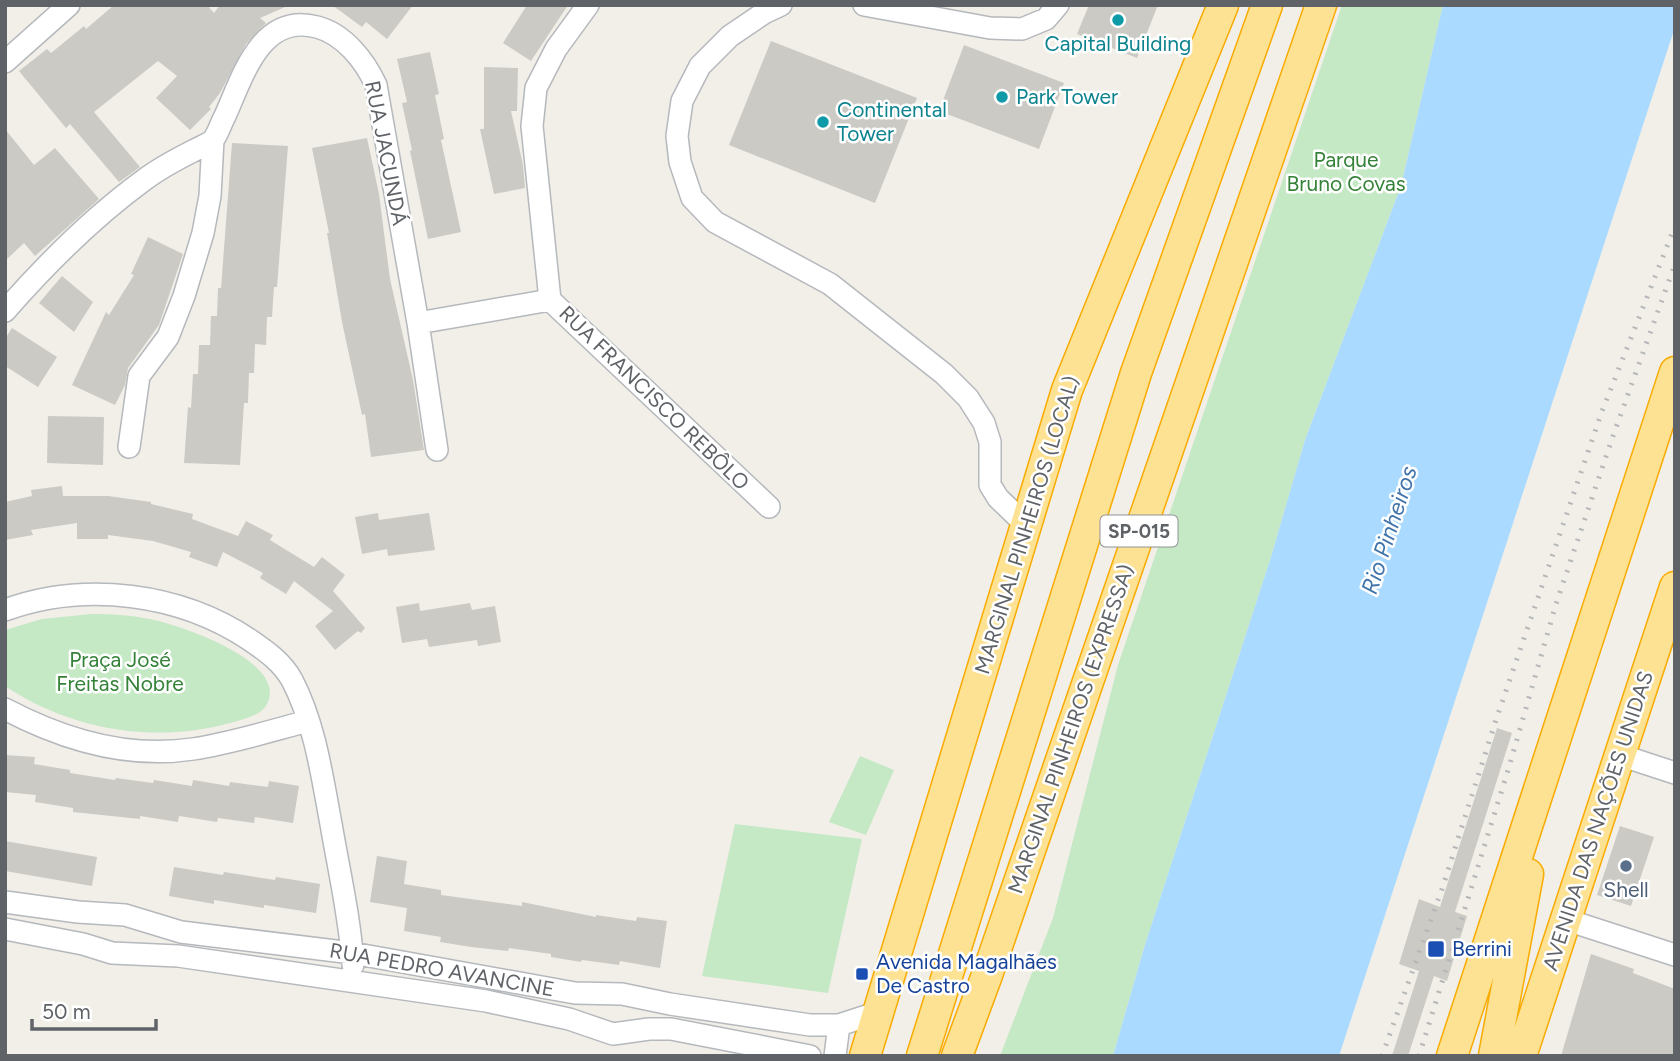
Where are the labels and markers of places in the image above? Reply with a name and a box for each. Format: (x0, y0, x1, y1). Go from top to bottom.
marker: Capital Building (1110, 12, 1126, 28)
place label: Capital Building (1045, 31, 1191, 56)
place label: Park Tower (1016, 84, 1118, 109)
marker: Park Tower (994, 89, 1010, 105)
place label: Continental Tower (837, 97, 947, 146)
marker: Continental Tower (815, 114, 831, 130)
marker: Shell (1618, 858, 1634, 874)
place label: Shell (1603, 877, 1649, 902)
place label: Berrini (1452, 936, 1512, 961)
marker: Berrini (1426, 939, 1446, 959)
place label: Avenida Magalhães De Castro (876, 949, 1057, 998)
marker: Avenida Magalhães De Castro (854, 966, 870, 982)

